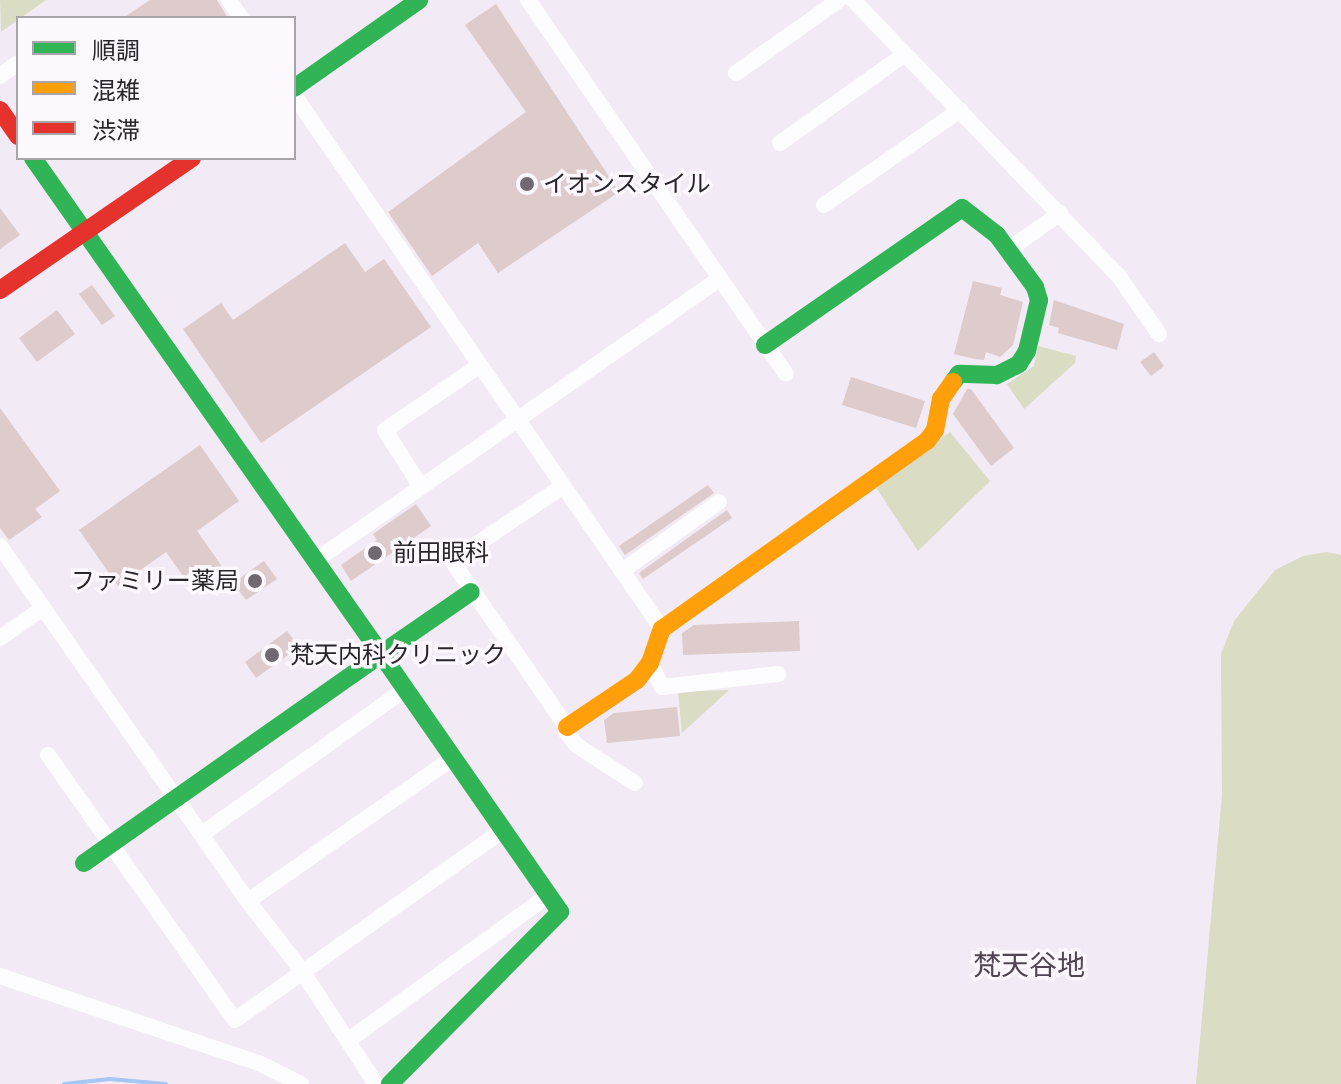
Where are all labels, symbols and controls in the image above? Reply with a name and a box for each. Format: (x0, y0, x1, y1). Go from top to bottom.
legend (16, 16, 296, 160)
text: 順調 (92, 35, 140, 66)
text: 混雑 (92, 75, 140, 106)
text: 渋滞 (92, 115, 140, 146)
place label: イオンスタイル (543, 170, 711, 198)
marker: イオンスタイル (518, 175, 536, 193)
place label: 前田眼科 (393, 539, 489, 567)
marker: 前田眼科 (364, 542, 386, 564)
place label: ファミリー薬局 (71, 567, 239, 595)
marker: ファミリー薬局 (246, 572, 264, 590)
place label: 梵天内科クリニック (290, 641, 506, 669)
marker: 梵天内科クリニック (261, 644, 283, 666)
district label: 梵天谷地 (973, 949, 1085, 983)

